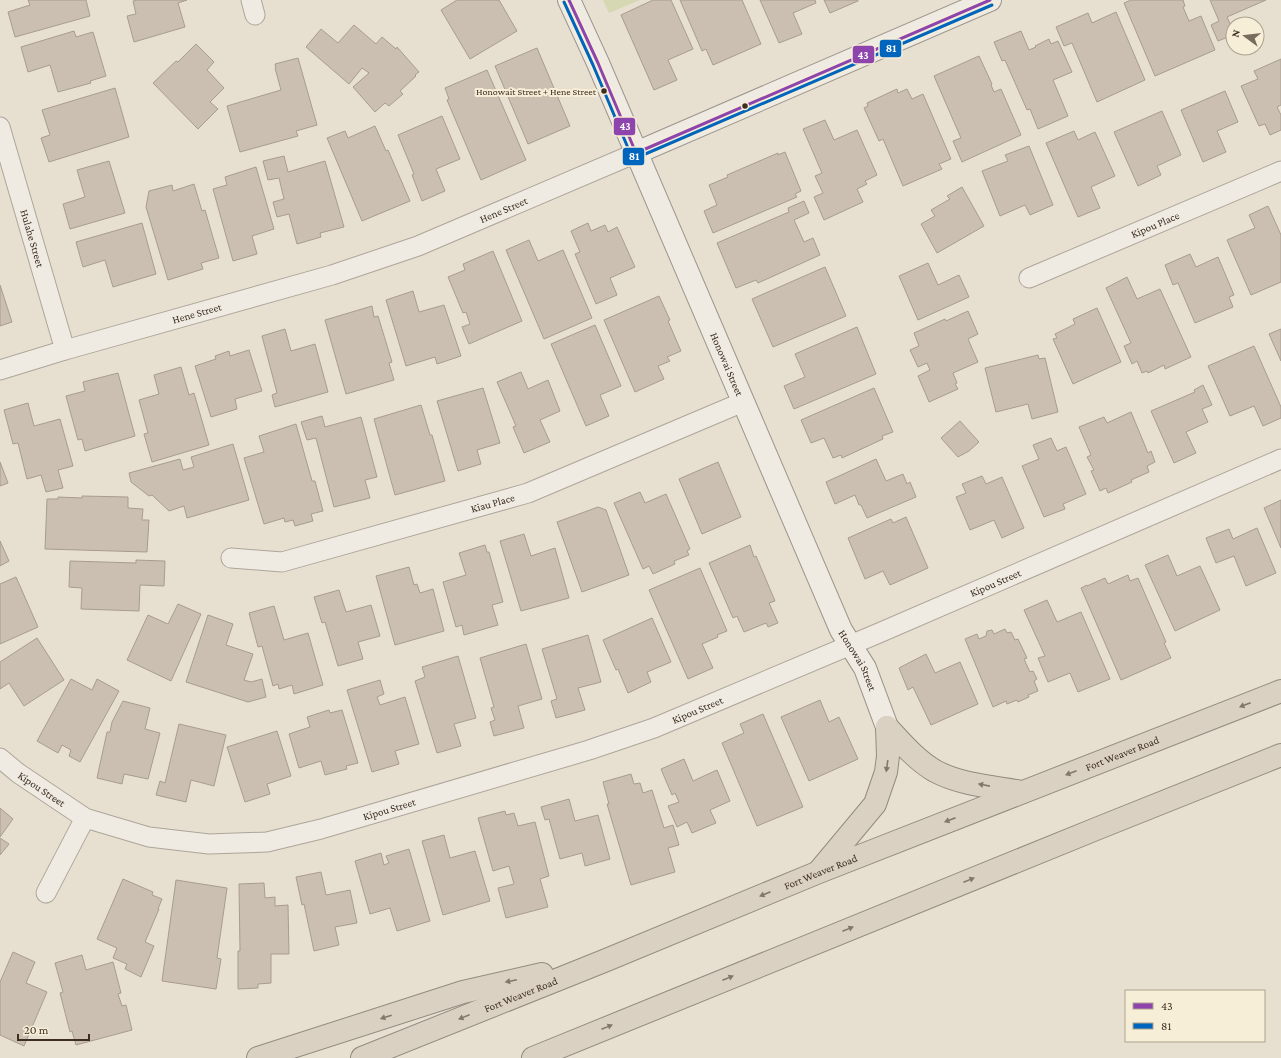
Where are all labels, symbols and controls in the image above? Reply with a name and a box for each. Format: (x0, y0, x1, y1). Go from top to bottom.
north arrow (1225, 16, 1265, 56)
text: N (1229, 28, 1242, 39)
line badge: 81 (879, 39, 902, 58)
text: 81 (886, 42, 896, 54)
line badge: 43 (852, 45, 875, 64)
text: 43 (857, 49, 869, 61)
place label: Honowait Street + Hene Street (476, 86, 597, 97)
marker: Honowait Street + Hene Street (599, 86, 609, 96)
unlabelled marker (740, 101, 750, 111)
line badge: 43 (613, 117, 636, 136)
text: 43 (619, 120, 631, 132)
line badge: 81 (622, 147, 645, 166)
text: 81 (629, 150, 639, 162)
street label: Hene Street (478, 194, 529, 225)
street label: Hulahe Street (18, 208, 47, 269)
street label: Kipou Place (1129, 209, 1181, 240)
street label: Hene Street (171, 300, 223, 326)
street label: Honowai Street (708, 331, 746, 398)
street label: Kiau Place (469, 491, 516, 515)
street label: Kipou Street (968, 566, 1023, 599)
street label: Honowai Street (836, 627, 879, 693)
street label: Kipou Street (670, 693, 725, 726)
one-way arrow (1238, 703, 1250, 709)
street label: Fort Weaver Road (1084, 733, 1161, 773)
one-way arrow (884, 760, 890, 772)
street label: Kipou Street (16, 769, 68, 809)
one-way arrow (1065, 770, 1077, 776)
one-way arrow (978, 782, 990, 788)
street label: Kipou Street (362, 795, 417, 822)
one-way arrow (944, 818, 956, 824)
street label: Fort Weaver Road (782, 852, 859, 892)
one-way arrow (963, 877, 975, 883)
one-way arrow (758, 892, 770, 898)
one-way arrow (843, 926, 854, 932)
street label: Fort Weaver Road (482, 974, 559, 1014)
one-way arrow (722, 975, 733, 981)
one-way arrow (505, 979, 517, 985)
legend (1125, 990, 1265, 1042)
text: 43 (1161, 999, 1173, 1013)
one-way arrow (380, 1014, 392, 1020)
one-way arrow (457, 1015, 469, 1021)
scale bar (18, 1016, 89, 1042)
text: 81 (1161, 1019, 1171, 1033)
text: 20 m (24, 1023, 49, 1037)
one-way arrow (602, 1023, 614, 1029)

